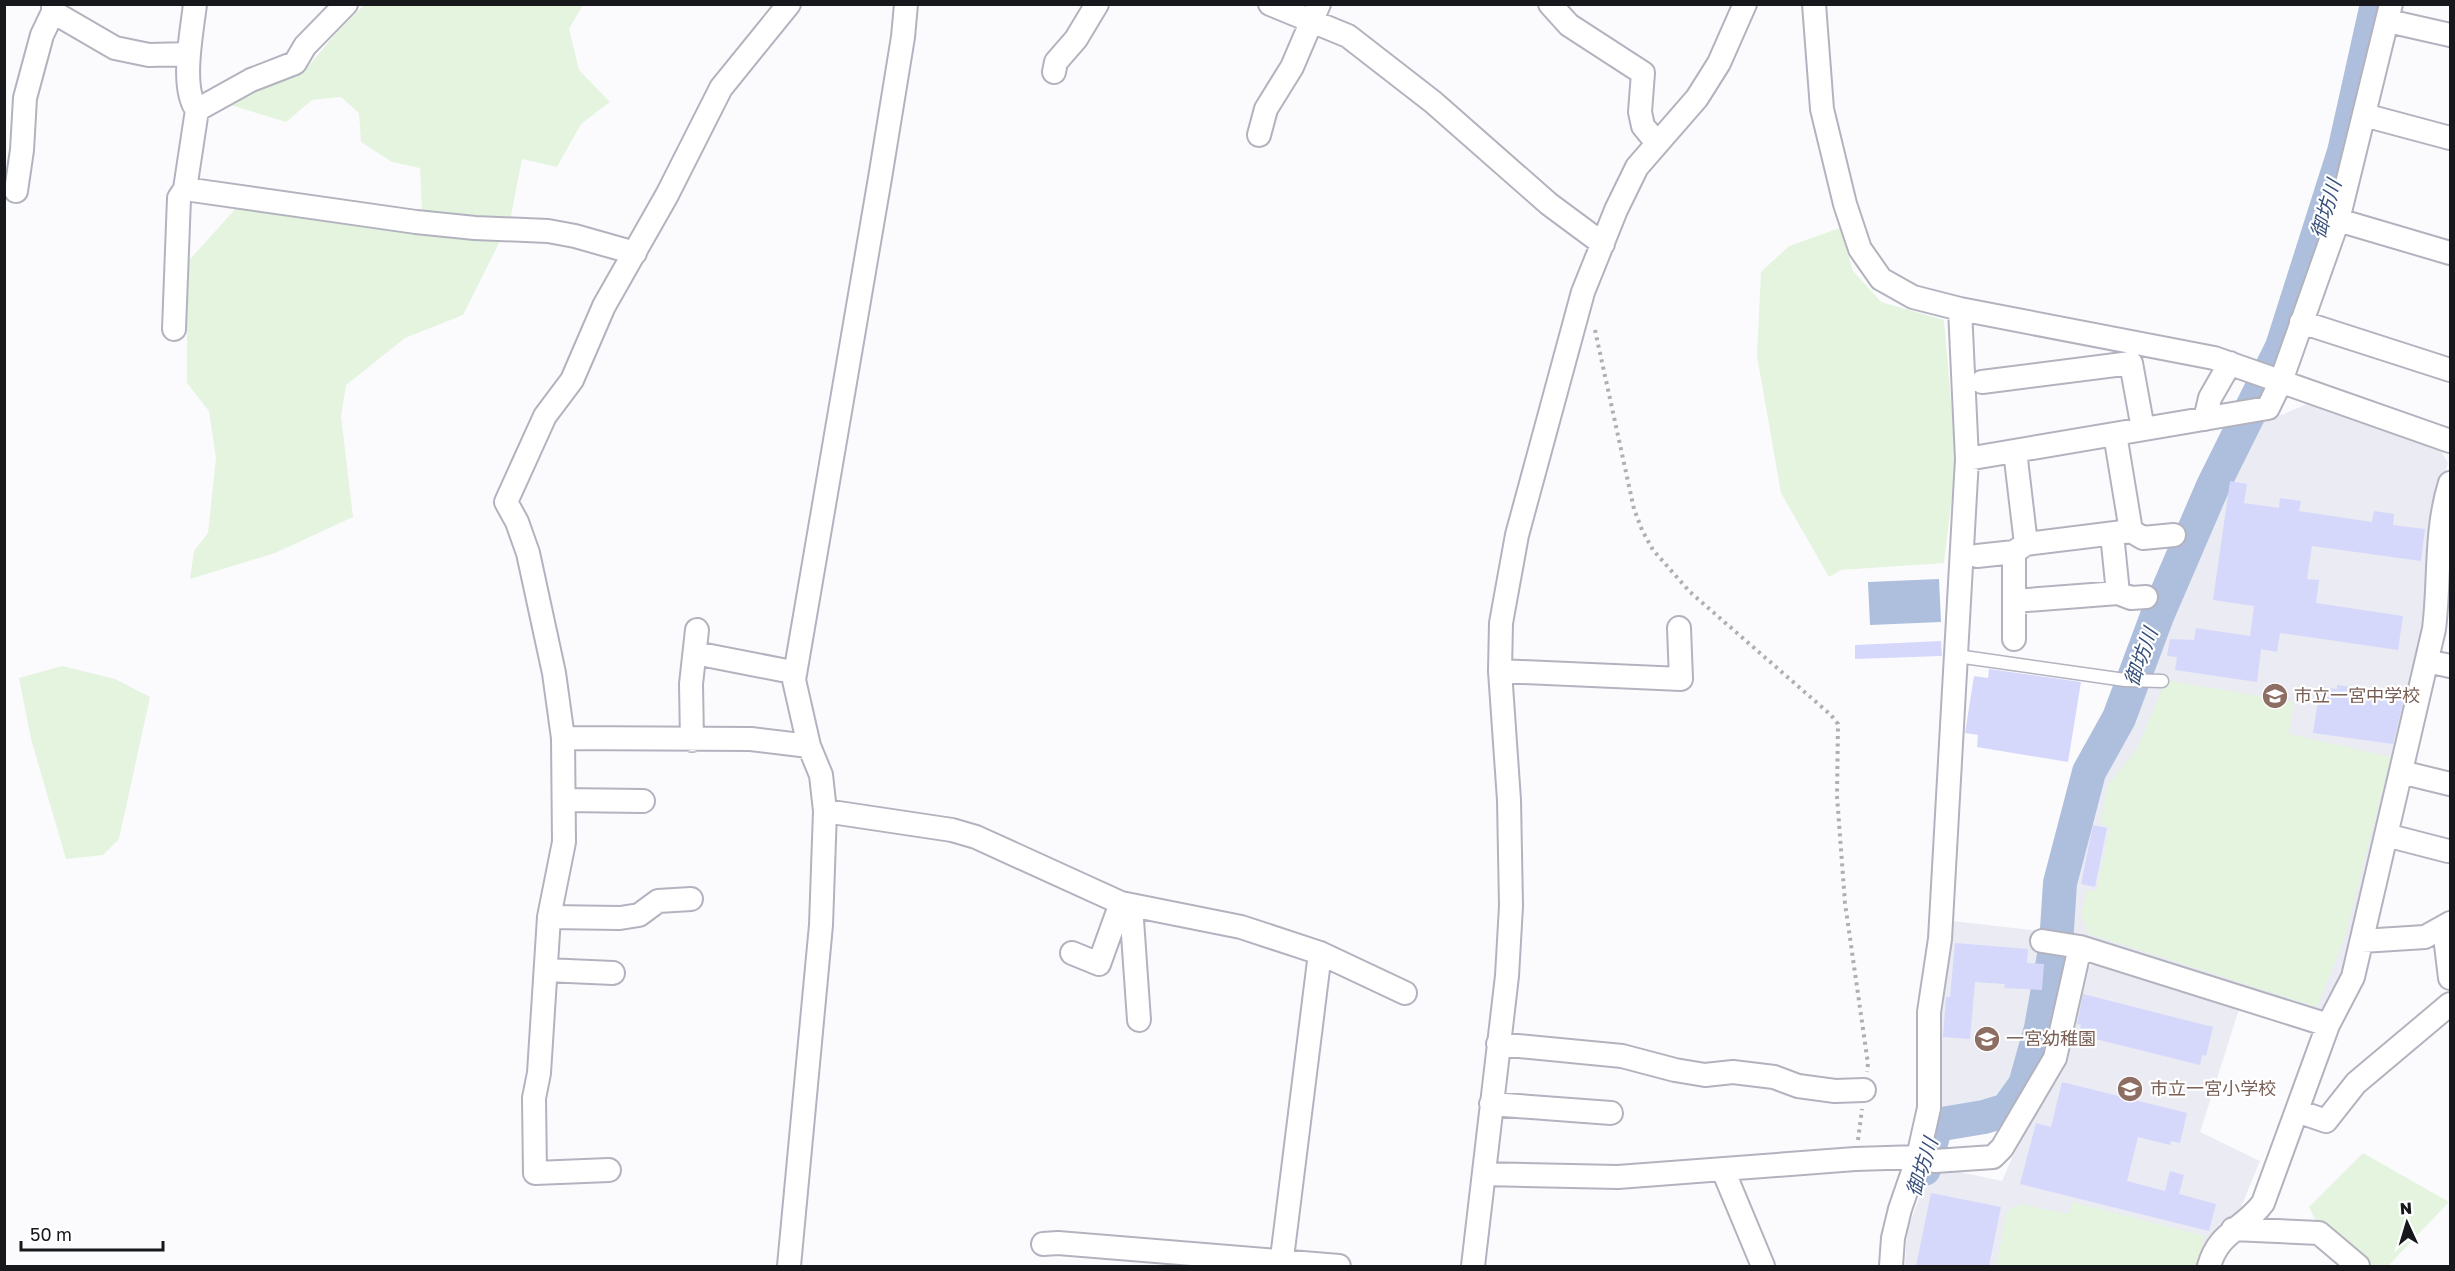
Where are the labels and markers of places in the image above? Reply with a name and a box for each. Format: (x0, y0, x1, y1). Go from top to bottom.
school or university icon: 市立一宮中学校 (2260, 681, 2290, 711)
place label: 市立一宮中学校 (2294, 684, 2420, 706)
school or university icon: 一宮幼稚園 (1972, 1024, 2002, 1054)
place label: 一宮幼稚園 (2006, 1027, 2096, 1049)
school or university icon: 市立一宮小学校 (2115, 1074, 2145, 1104)
place label: 市立一宮小学校 (2150, 1077, 2276, 1099)

